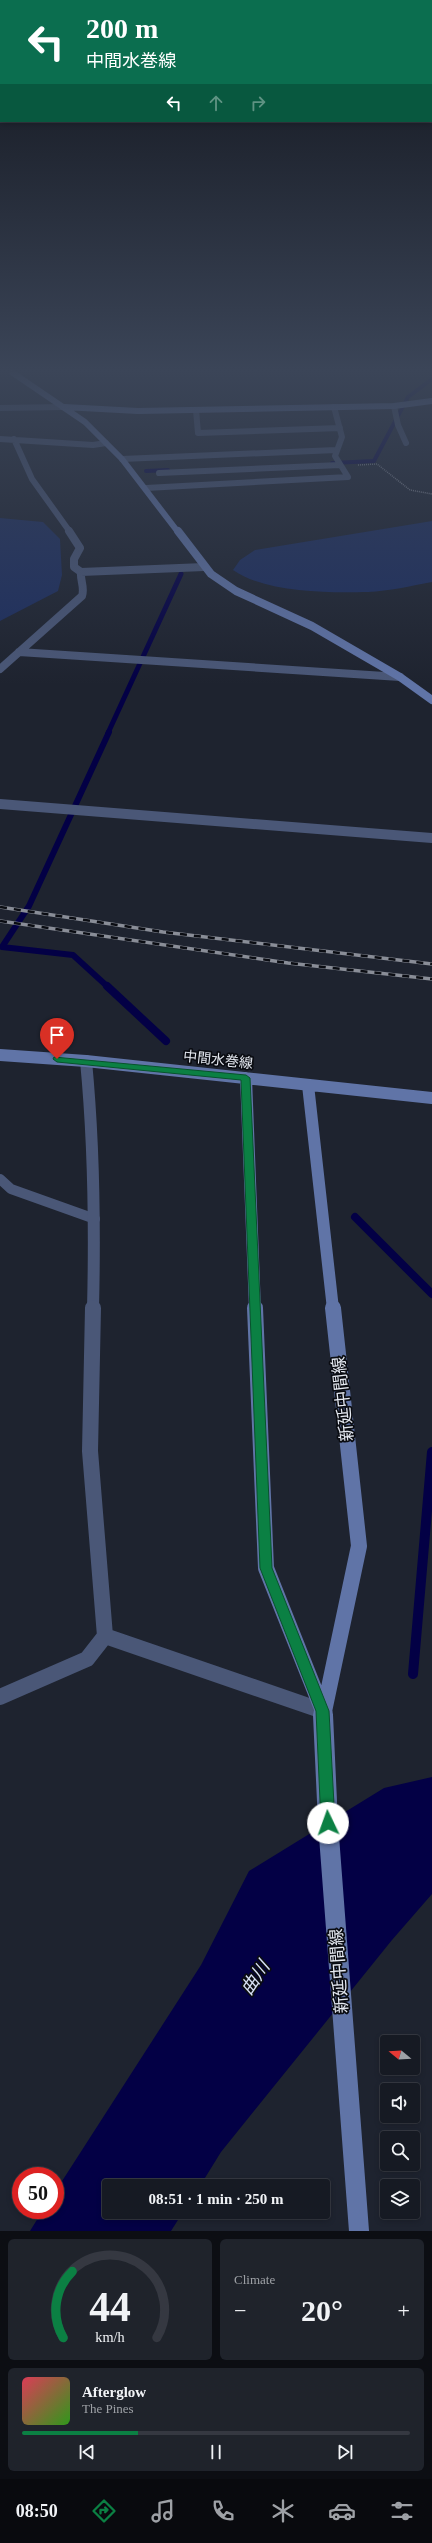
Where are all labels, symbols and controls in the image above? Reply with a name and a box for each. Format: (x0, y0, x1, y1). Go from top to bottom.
text: 200 m (86, 13, 158, 44)
icon: left (20, 16, 72, 68)
text: 中間水巻線 (86, 51, 176, 71)
icon: left (163, 92, 185, 114)
icon: ahead (205, 92, 227, 114)
icon: right (247, 92, 269, 114)
pin (40, 1018, 74, 1059)
icon: arrive (46, 1024, 68, 1046)
street label: 中間水巻線 (182, 1049, 254, 1071)
street label: 新延中間線 (328, 1356, 357, 1442)
position arrow (307, 1802, 349, 1844)
street label: 新延中間線 (326, 1928, 351, 2014)
water label: 曲川 (237, 1956, 274, 1999)
north arrow (380, 2035, 420, 2075)
map controls (380, 2035, 420, 2219)
button: sound (380, 2083, 420, 2123)
button: search (380, 2131, 420, 2171)
speed limit sign: 50 (12, 2167, 64, 2219)
button: layers (380, 2179, 420, 2219)
text: 08:51 · 1 min · 250 m (149, 2191, 284, 2207)
text: Climate (234, 2272, 275, 2287)
text: 44 (89, 2283, 131, 2329)
text: 20° (301, 2294, 343, 2327)
text: − (234, 2298, 246, 2323)
text: + (398, 2298, 410, 2323)
text: km/h (95, 2328, 125, 2344)
text: Afterglow (82, 2384, 146, 2400)
text: The Pines (82, 2401, 134, 2416)
icon: previous (76, 2441, 98, 2463)
icon: pause (205, 2441, 227, 2463)
icon: next (334, 2441, 356, 2463)
icon: directions (90, 2497, 118, 2525)
icon: music (149, 2497, 177, 2525)
icon: phone (209, 2497, 237, 2525)
icon: climate (269, 2497, 297, 2525)
icon: car (328, 2497, 356, 2525)
icon: filters (388, 2497, 416, 2525)
text: 08:50 (16, 2501, 58, 2521)

